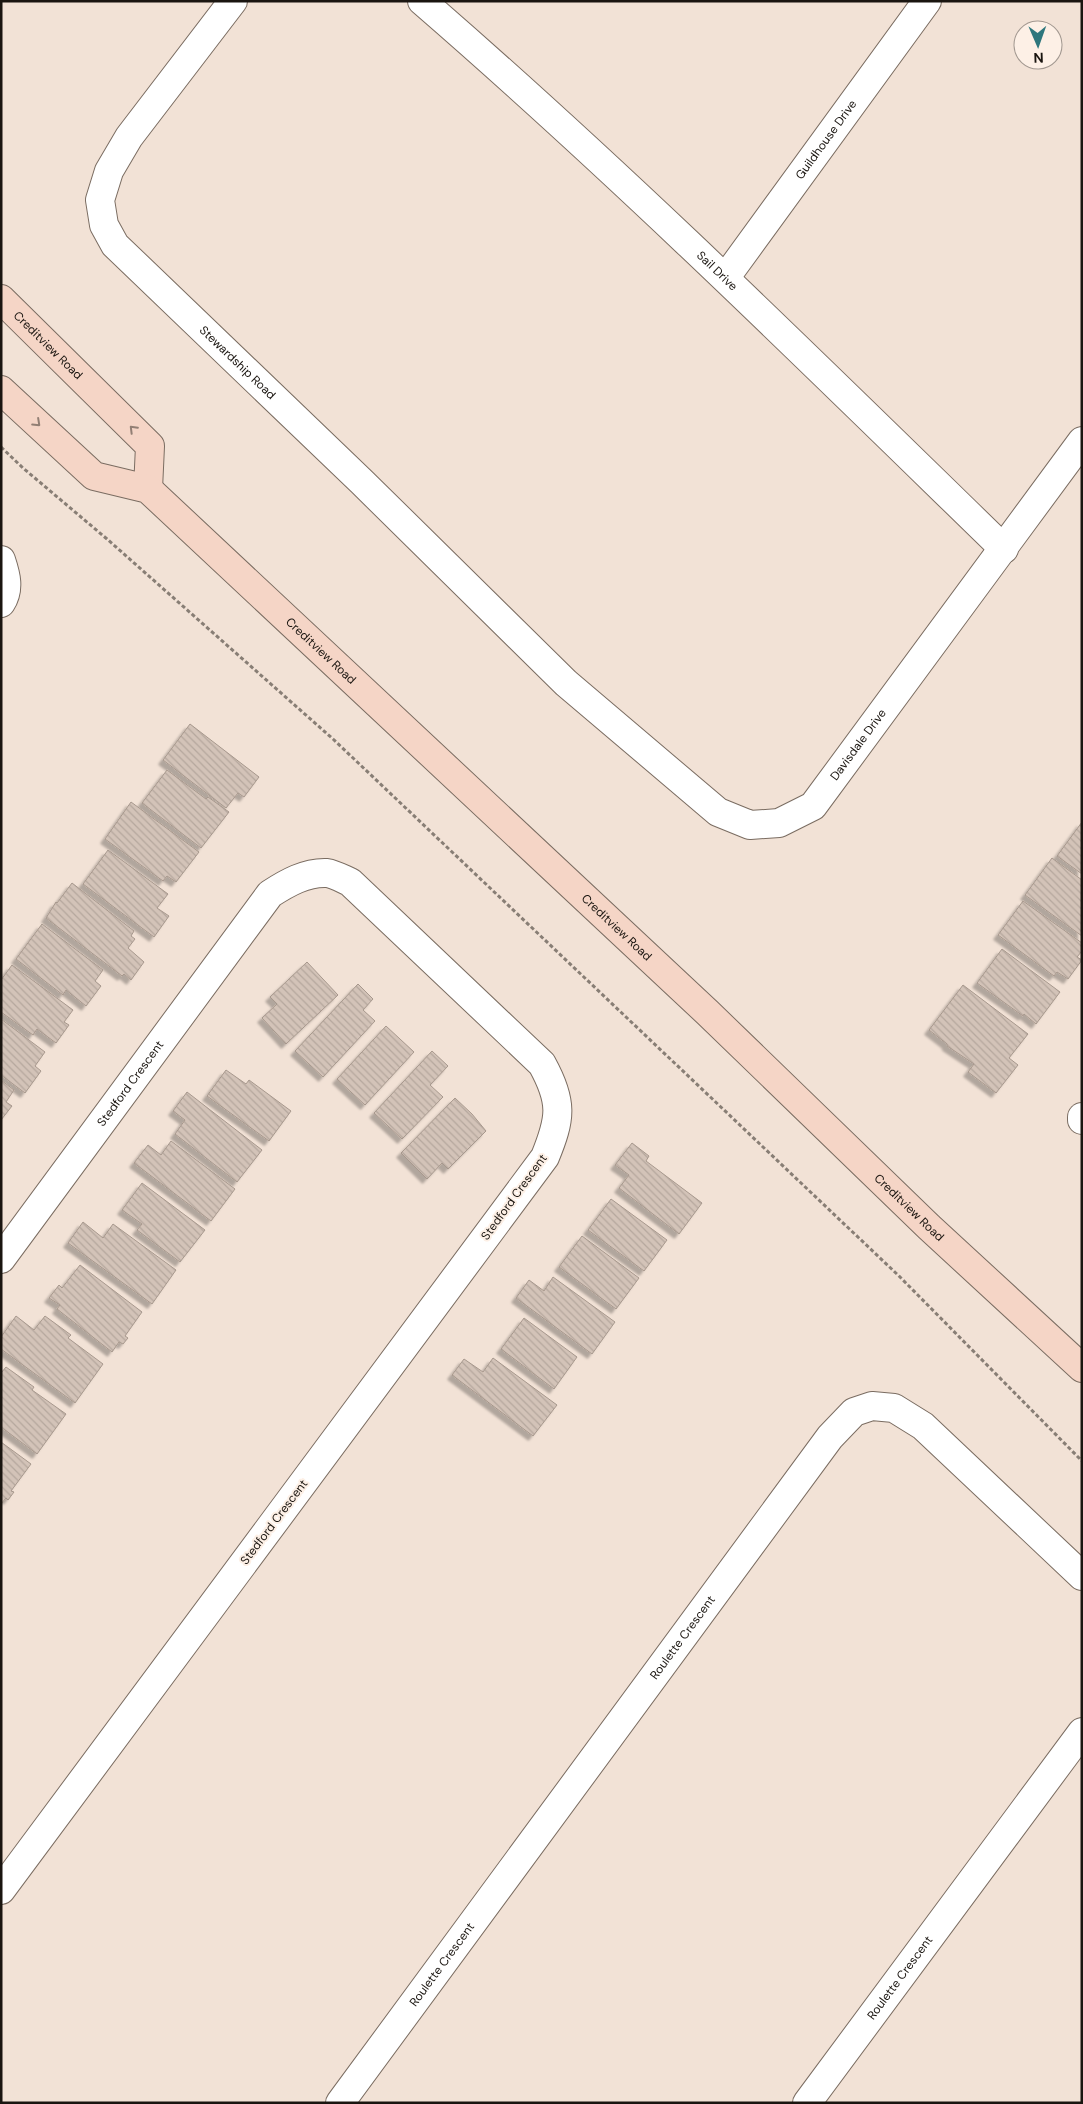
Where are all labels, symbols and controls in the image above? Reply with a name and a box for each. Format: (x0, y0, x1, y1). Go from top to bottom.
north arrow (1013, 20, 1063, 70)
text: N (1033, 49, 1044, 67)
street label: Guildhouse Drive (792, 97, 860, 183)
street label: Sail Drive (693, 248, 741, 294)
street label: Creditview Road (10, 308, 86, 383)
street label: Stewardship Road (196, 322, 279, 403)
one-way arrow (31, 417, 40, 426)
one-way arrow (130, 426, 139, 435)
street label: Creditview Road (282, 614, 360, 688)
street label: Davisdale Drive (827, 706, 890, 784)
street label: Creditview Road (578, 891, 655, 964)
street label: Stedford Crescent (93, 1037, 167, 1130)
street label: Stedford Crescent (477, 1151, 551, 1243)
street label: Creditview Road (871, 1170, 947, 1245)
street label: Stedford Crescent (237, 1476, 311, 1568)
street label: Roulette Crescent (646, 1592, 719, 1683)
street label: Roulette Crescent (406, 1919, 478, 2010)
street label: Roulette Crescent (864, 1932, 936, 2023)

